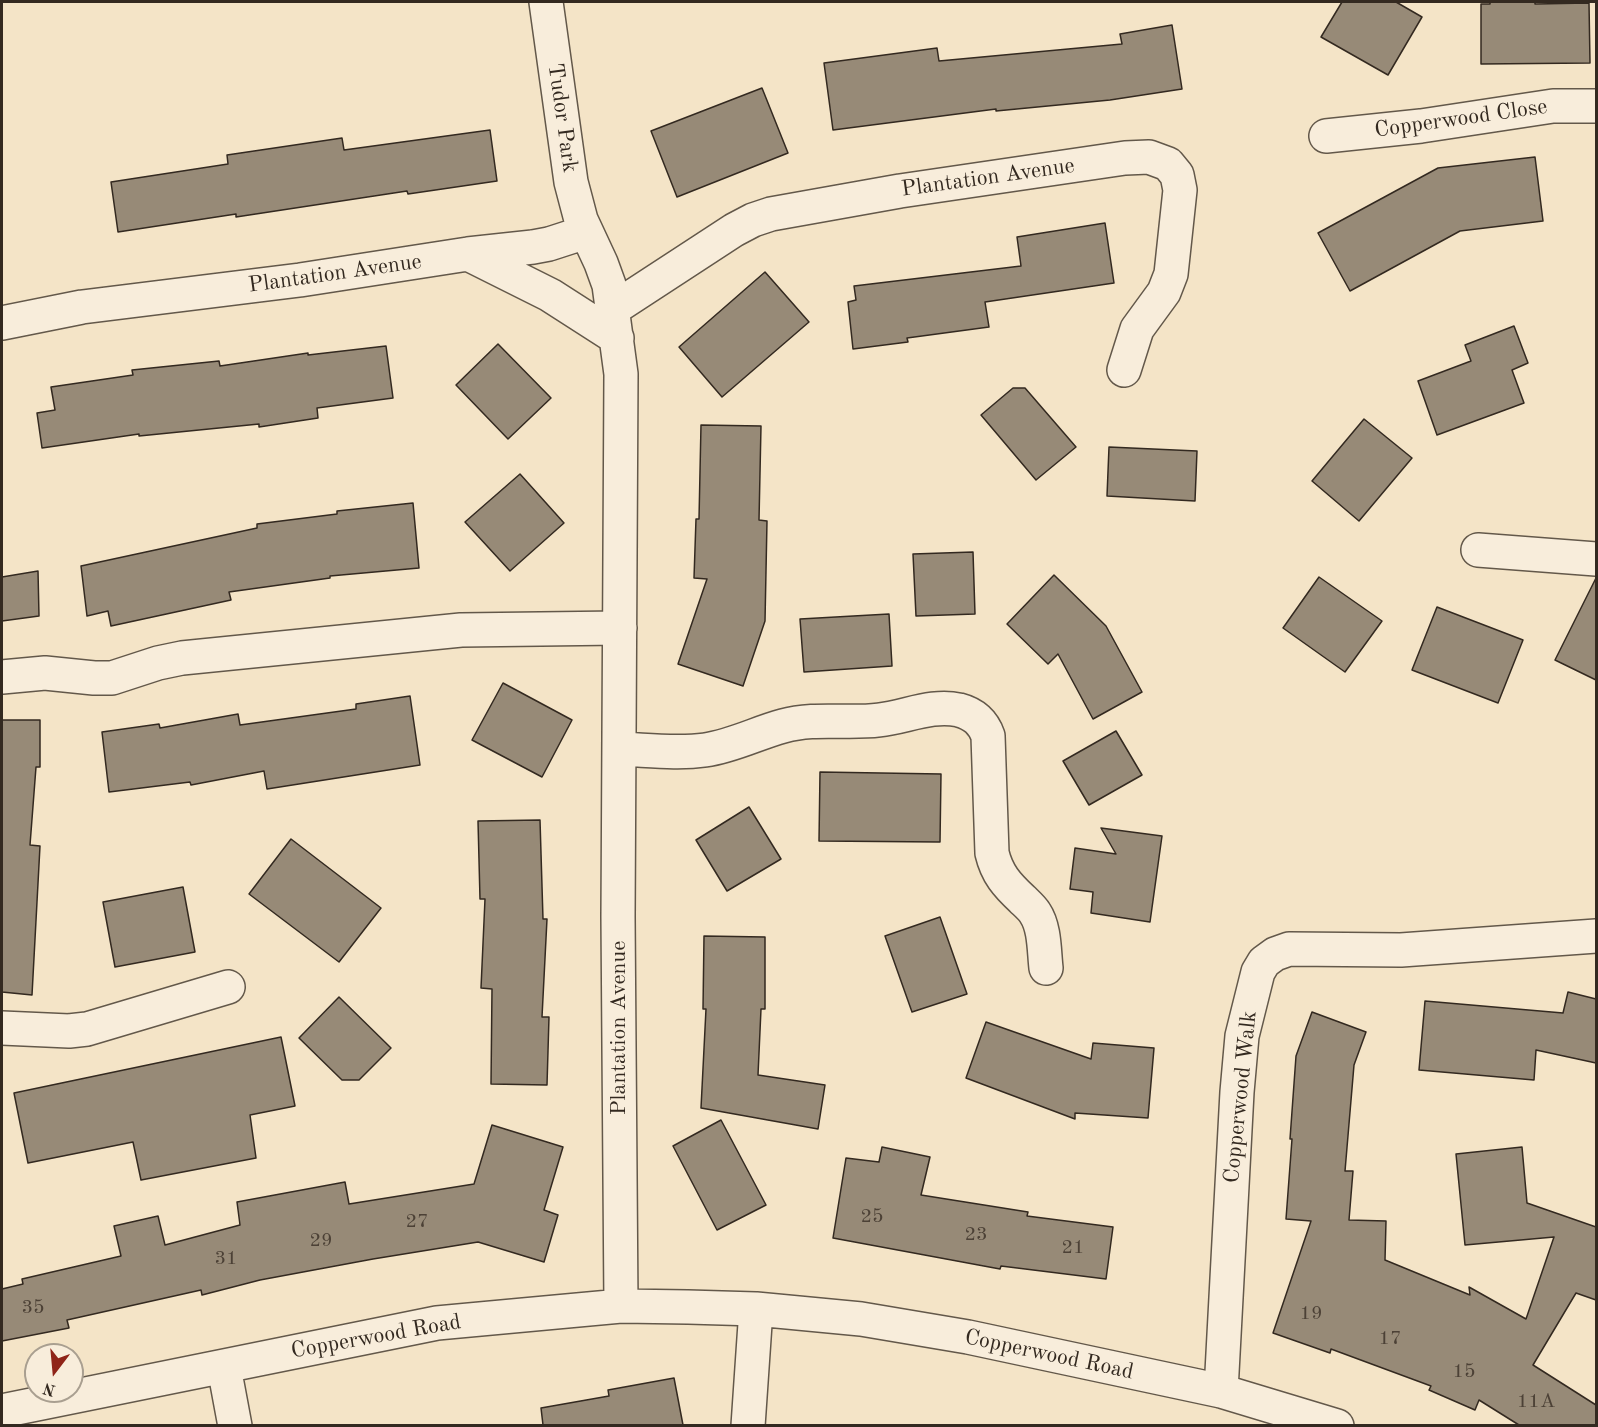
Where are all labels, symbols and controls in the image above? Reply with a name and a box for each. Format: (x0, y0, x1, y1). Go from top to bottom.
street label: Tudor Park (541, 62, 583, 174)
street label: Copperwood Close (1373, 94, 1549, 144)
street label: Plantation Avenue (900, 153, 1076, 203)
street label: Plantation Avenue (247, 249, 423, 299)
street label: Plantation Avenue (606, 941, 632, 1115)
street label: Copperwood Walk (1219, 1010, 1263, 1184)
house number: 25 (860, 1205, 884, 1229)
house number: 27 (405, 1210, 429, 1234)
house number: 23 (964, 1223, 988, 1247)
house number: 29 (309, 1229, 333, 1253)
house number: 21 (1061, 1236, 1085, 1260)
house number: 31 (214, 1247, 238, 1271)
house number: 35 (21, 1296, 45, 1320)
house number: 19 (1299, 1302, 1323, 1326)
street label: Copperwood Road (289, 1309, 463, 1365)
street label: Copperwood Road (962, 1324, 1136, 1386)
house number: 17 (1378, 1327, 1402, 1351)
north arrow (24, 1343, 84, 1403)
house number: 15 (1452, 1360, 1476, 1384)
text: N (42, 1379, 58, 1398)
house number: 11A (1517, 1390, 1555, 1414)

